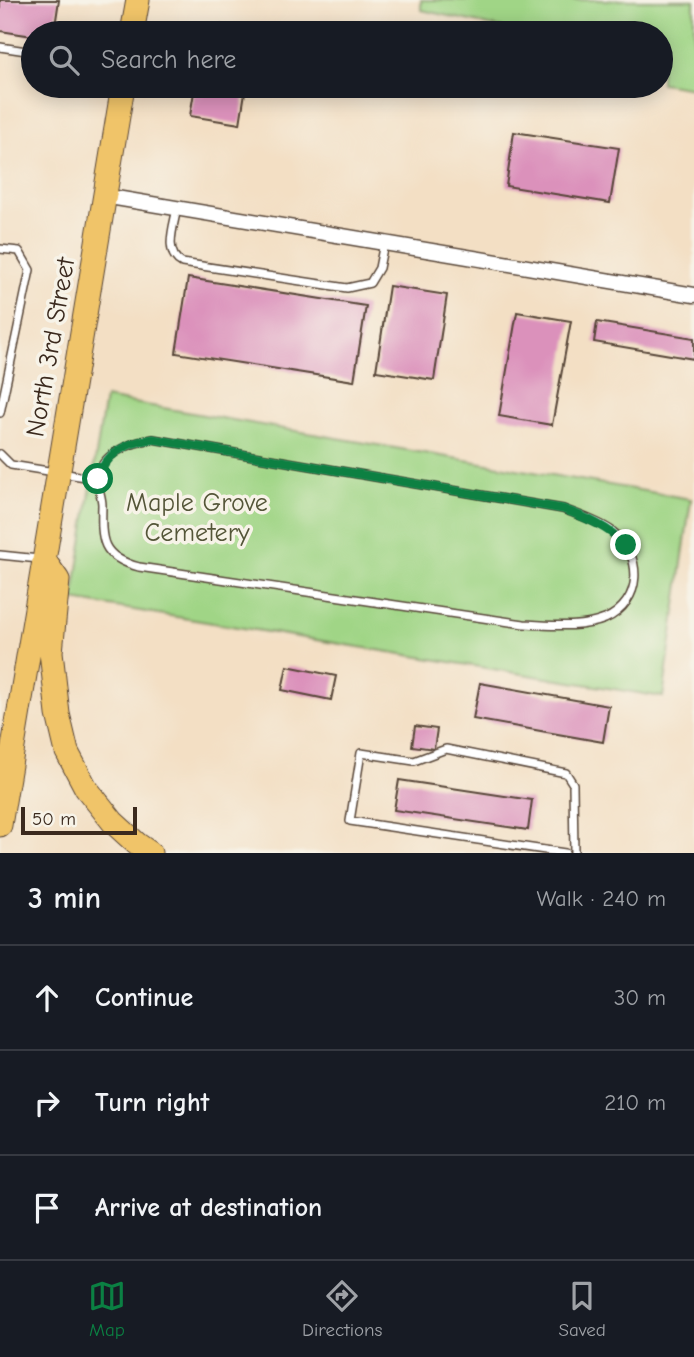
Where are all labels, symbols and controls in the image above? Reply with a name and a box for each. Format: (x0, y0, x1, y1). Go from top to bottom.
search box (21, 21, 673, 98)
icon: search (45, 41, 83, 79)
text: Search here (101, 45, 236, 75)
street label: North 3rd Street (20, 254, 82, 439)
route start (82, 463, 113, 494)
park label: Maple Grove Cemetery (126, 488, 268, 548)
route end (610, 529, 641, 560)
scale bar (21, 804, 136, 836)
text: 50 m (32, 808, 76, 830)
text: 3 min (28, 881, 101, 916)
text: Walk · 240 m (536, 885, 666, 912)
icon: ahead (28, 979, 66, 1017)
text: Continue (95, 983, 193, 1013)
text: 30 m (614, 984, 666, 1011)
icon: right (28, 1084, 66, 1122)
text: Turn right (95, 1088, 209, 1118)
text: 210 m (604, 1089, 666, 1116)
icon: arrive (28, 1189, 66, 1227)
text: Arrive at destination (95, 1193, 322, 1223)
tab: Map (88, 1277, 126, 1341)
tab: Directions (302, 1277, 382, 1341)
tab: Saved (559, 1277, 606, 1341)

